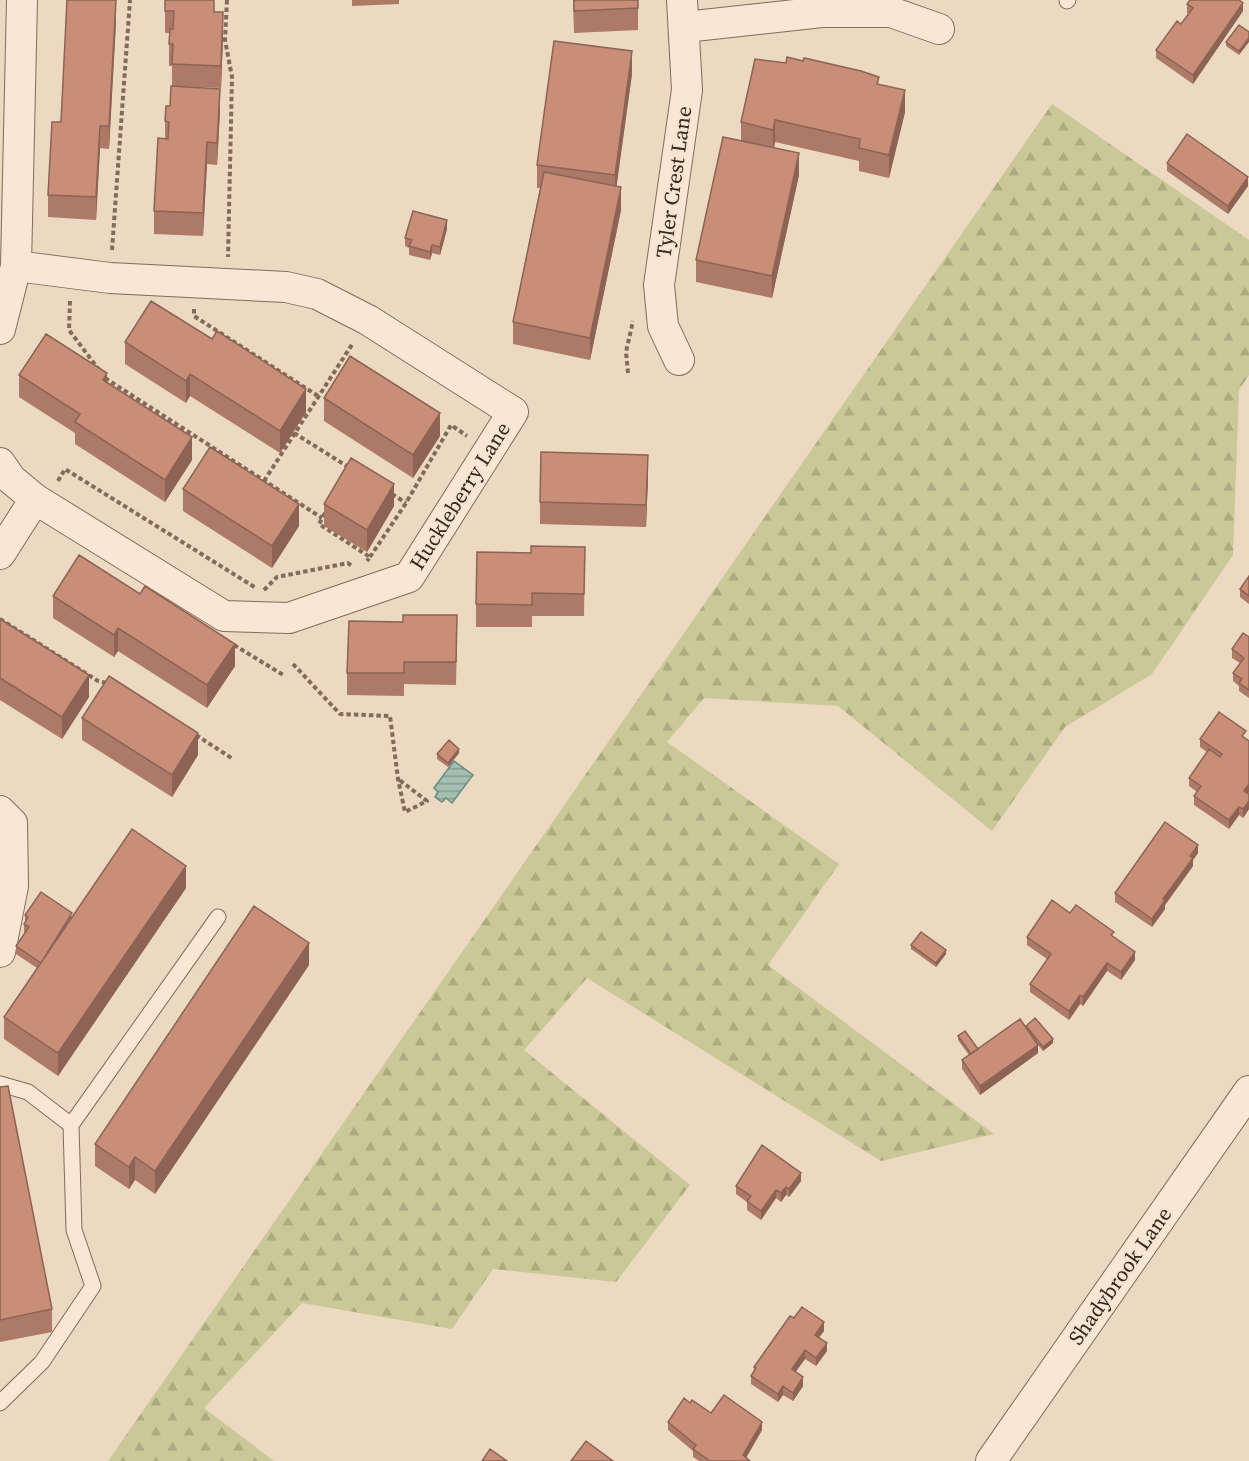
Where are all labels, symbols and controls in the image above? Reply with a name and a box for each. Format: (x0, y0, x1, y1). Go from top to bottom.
street label: Tyler Crest Lane (649, 104, 699, 260)
street label: Huckleberry Lane (402, 416, 517, 575)
street label: Shadybrook Lane (1061, 1201, 1178, 1351)

